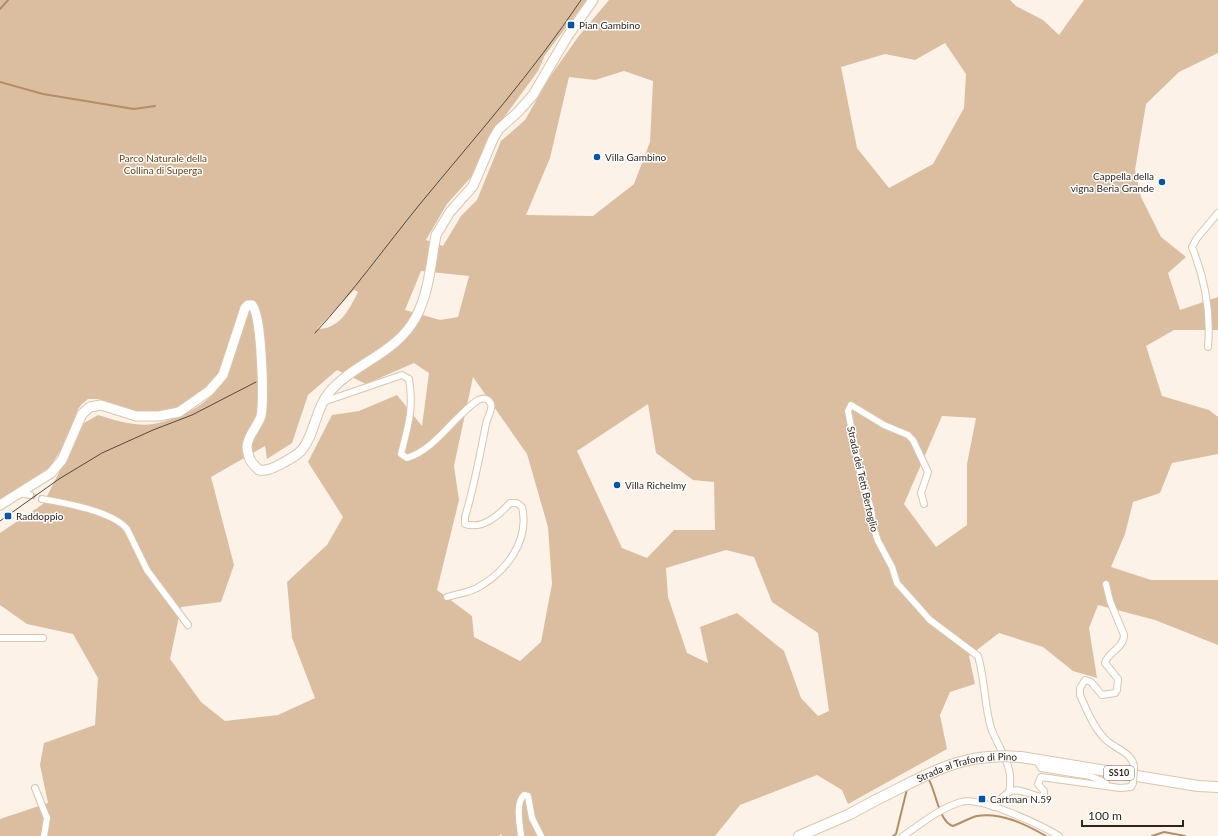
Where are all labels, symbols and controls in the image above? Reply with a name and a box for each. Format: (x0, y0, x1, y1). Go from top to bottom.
place label: Pian Gambino (579, 19, 641, 31)
marker: Pian Gambino (566, 20, 576, 30)
place label: Villa Gambino (605, 151, 666, 163)
park label: Parco Naturale della Collina di Superga (119, 152, 207, 176)
marker: Villa Gambino (592, 152, 602, 162)
place label: Cappella della vigna Beria Grande (1071, 170, 1154, 194)
marker: Cappella della vigna Beria Grande (1157, 177, 1167, 187)
street label: Strada dei Tetti Bertoglio (845, 425, 881, 533)
place label: Villa Richelmy (625, 479, 687, 491)
marker: Villa Richelmy (612, 480, 622, 490)
place label: Raddoppio (16, 510, 64, 522)
marker: Raddoppio (3, 511, 13, 521)
street label: Strada al Traforo di Pino (914, 750, 1018, 785)
road number: SS10 (1104, 766, 1134, 780)
place label: Cartman N.59 (990, 793, 1052, 805)
marker: Cartman N.59 (977, 794, 987, 804)
scale bar (1082, 802, 1183, 828)
text: 100 m (1088, 808, 1122, 823)

